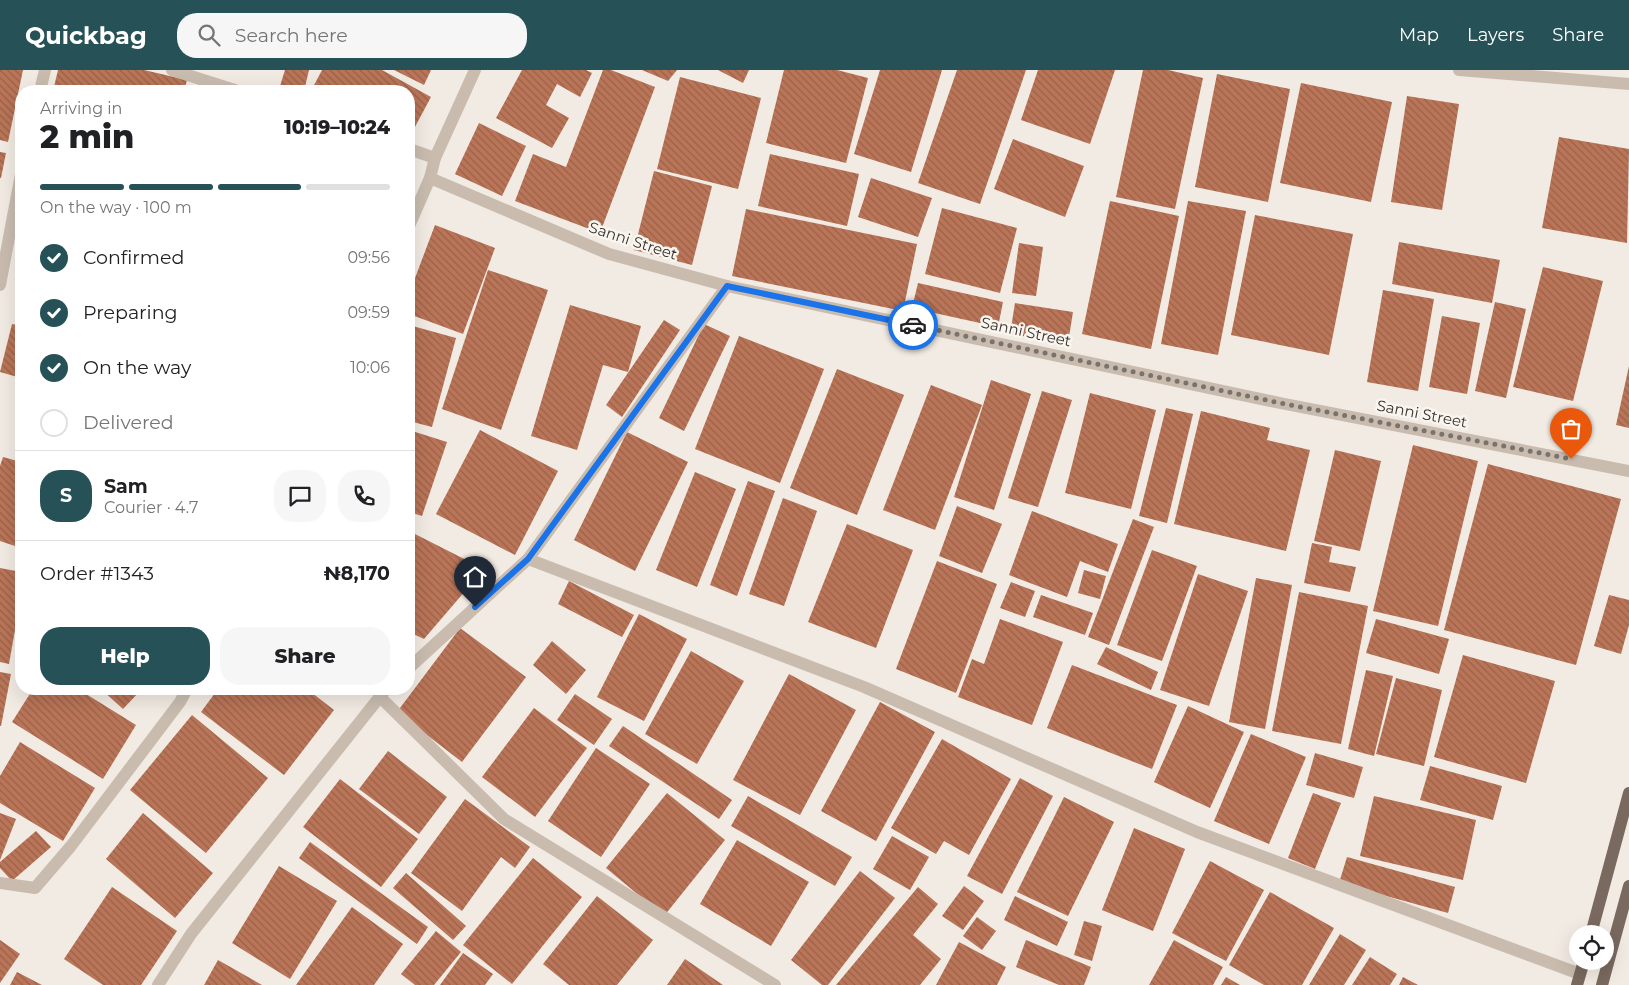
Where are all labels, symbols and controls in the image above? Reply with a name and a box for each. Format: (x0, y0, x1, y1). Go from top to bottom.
search box (177, 13, 527, 58)
text: Quickbag (25, 21, 147, 50)
icon: search (195, 21, 223, 49)
text: Search here (235, 24, 348, 47)
text: Map (1399, 24, 1439, 46)
text: Layers (1467, 24, 1524, 46)
text: Share (1552, 24, 1604, 46)
text: Arriving in (40, 99, 122, 118)
text: 10:19–10:24 (284, 116, 390, 139)
text: 2 min (40, 117, 134, 156)
text: On the way · 100 m (40, 198, 192, 217)
street label: Sanni Street (587, 217, 680, 264)
icon: check (40, 244, 68, 272)
text: Confirmed (83, 246, 184, 269)
text: 09:56 (347, 248, 390, 267)
icon: check (40, 299, 68, 327)
courier (888, 300, 938, 350)
text: Preparing (83, 301, 178, 324)
text: 09:59 (347, 303, 390, 322)
icon: car (899, 311, 927, 339)
street label: Sanni Street (979, 313, 1073, 350)
icon: check (40, 354, 68, 382)
text: On the way (83, 356, 191, 379)
text: 10:06 (350, 358, 390, 377)
street label: Sanni Street (1375, 395, 1469, 432)
pin (1550, 408, 1592, 459)
text: Delivered (83, 411, 174, 434)
icon: bag (1557, 415, 1585, 443)
button: chat (274, 470, 326, 522)
button: phone (338, 470, 390, 522)
text: Sam (104, 475, 148, 498)
text: S (60, 484, 72, 507)
text: Courier · 4.7 (104, 498, 198, 517)
pin (454, 556, 496, 607)
text: Order #1343 (40, 562, 154, 585)
text: ₦8,170 (324, 562, 390, 585)
icon: home (461, 563, 489, 591)
button: Help (40, 627, 210, 685)
button: Share (220, 627, 390, 685)
map controls (1569, 925, 1614, 970)
button: locate (1569, 925, 1614, 970)

